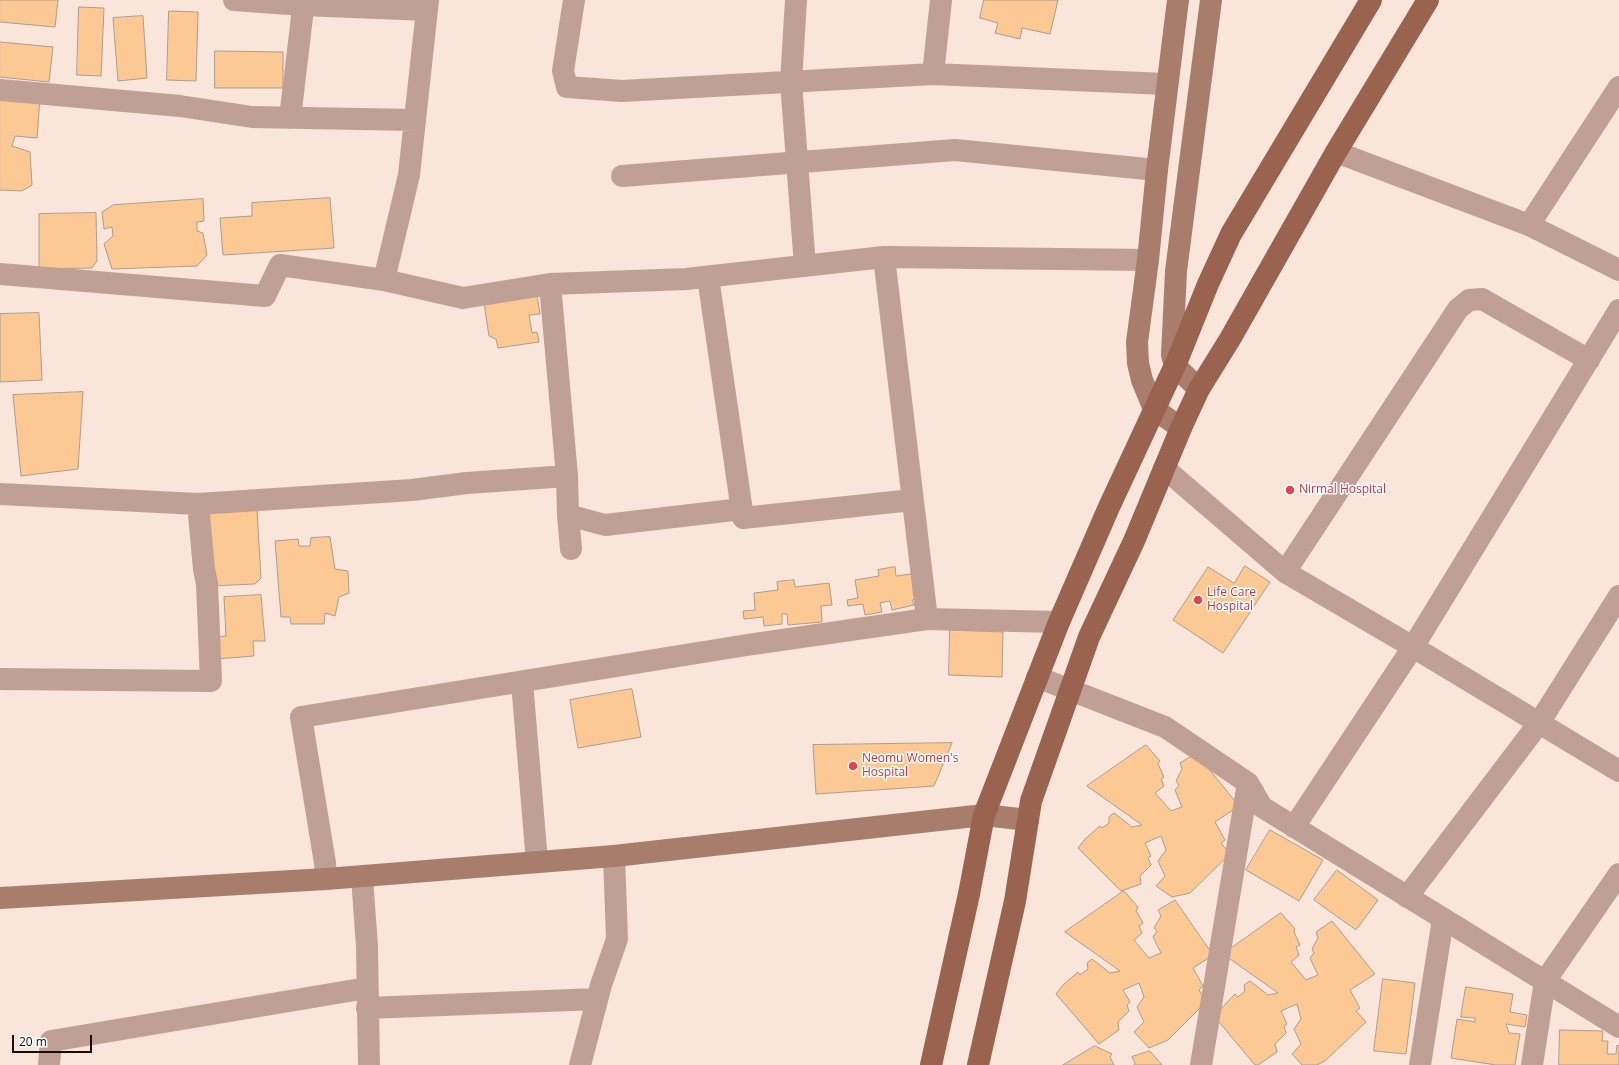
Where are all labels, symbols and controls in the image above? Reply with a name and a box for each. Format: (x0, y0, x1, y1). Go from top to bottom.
place label: Nirmal Hospital (1299, 483, 1386, 497)
marker: Nirmal Hospital (1284, 484, 1296, 496)
place label: Life Care Hospital (1207, 586, 1256, 614)
marker: Life Care Hospital (1192, 594, 1204, 606)
place label: Neomu Women's Hospital (862, 752, 958, 780)
marker: Neomu Women's Hospital (847, 760, 859, 772)
scale bar (14, 1027, 94, 1053)
text: 20 m (19, 1033, 47, 1050)

